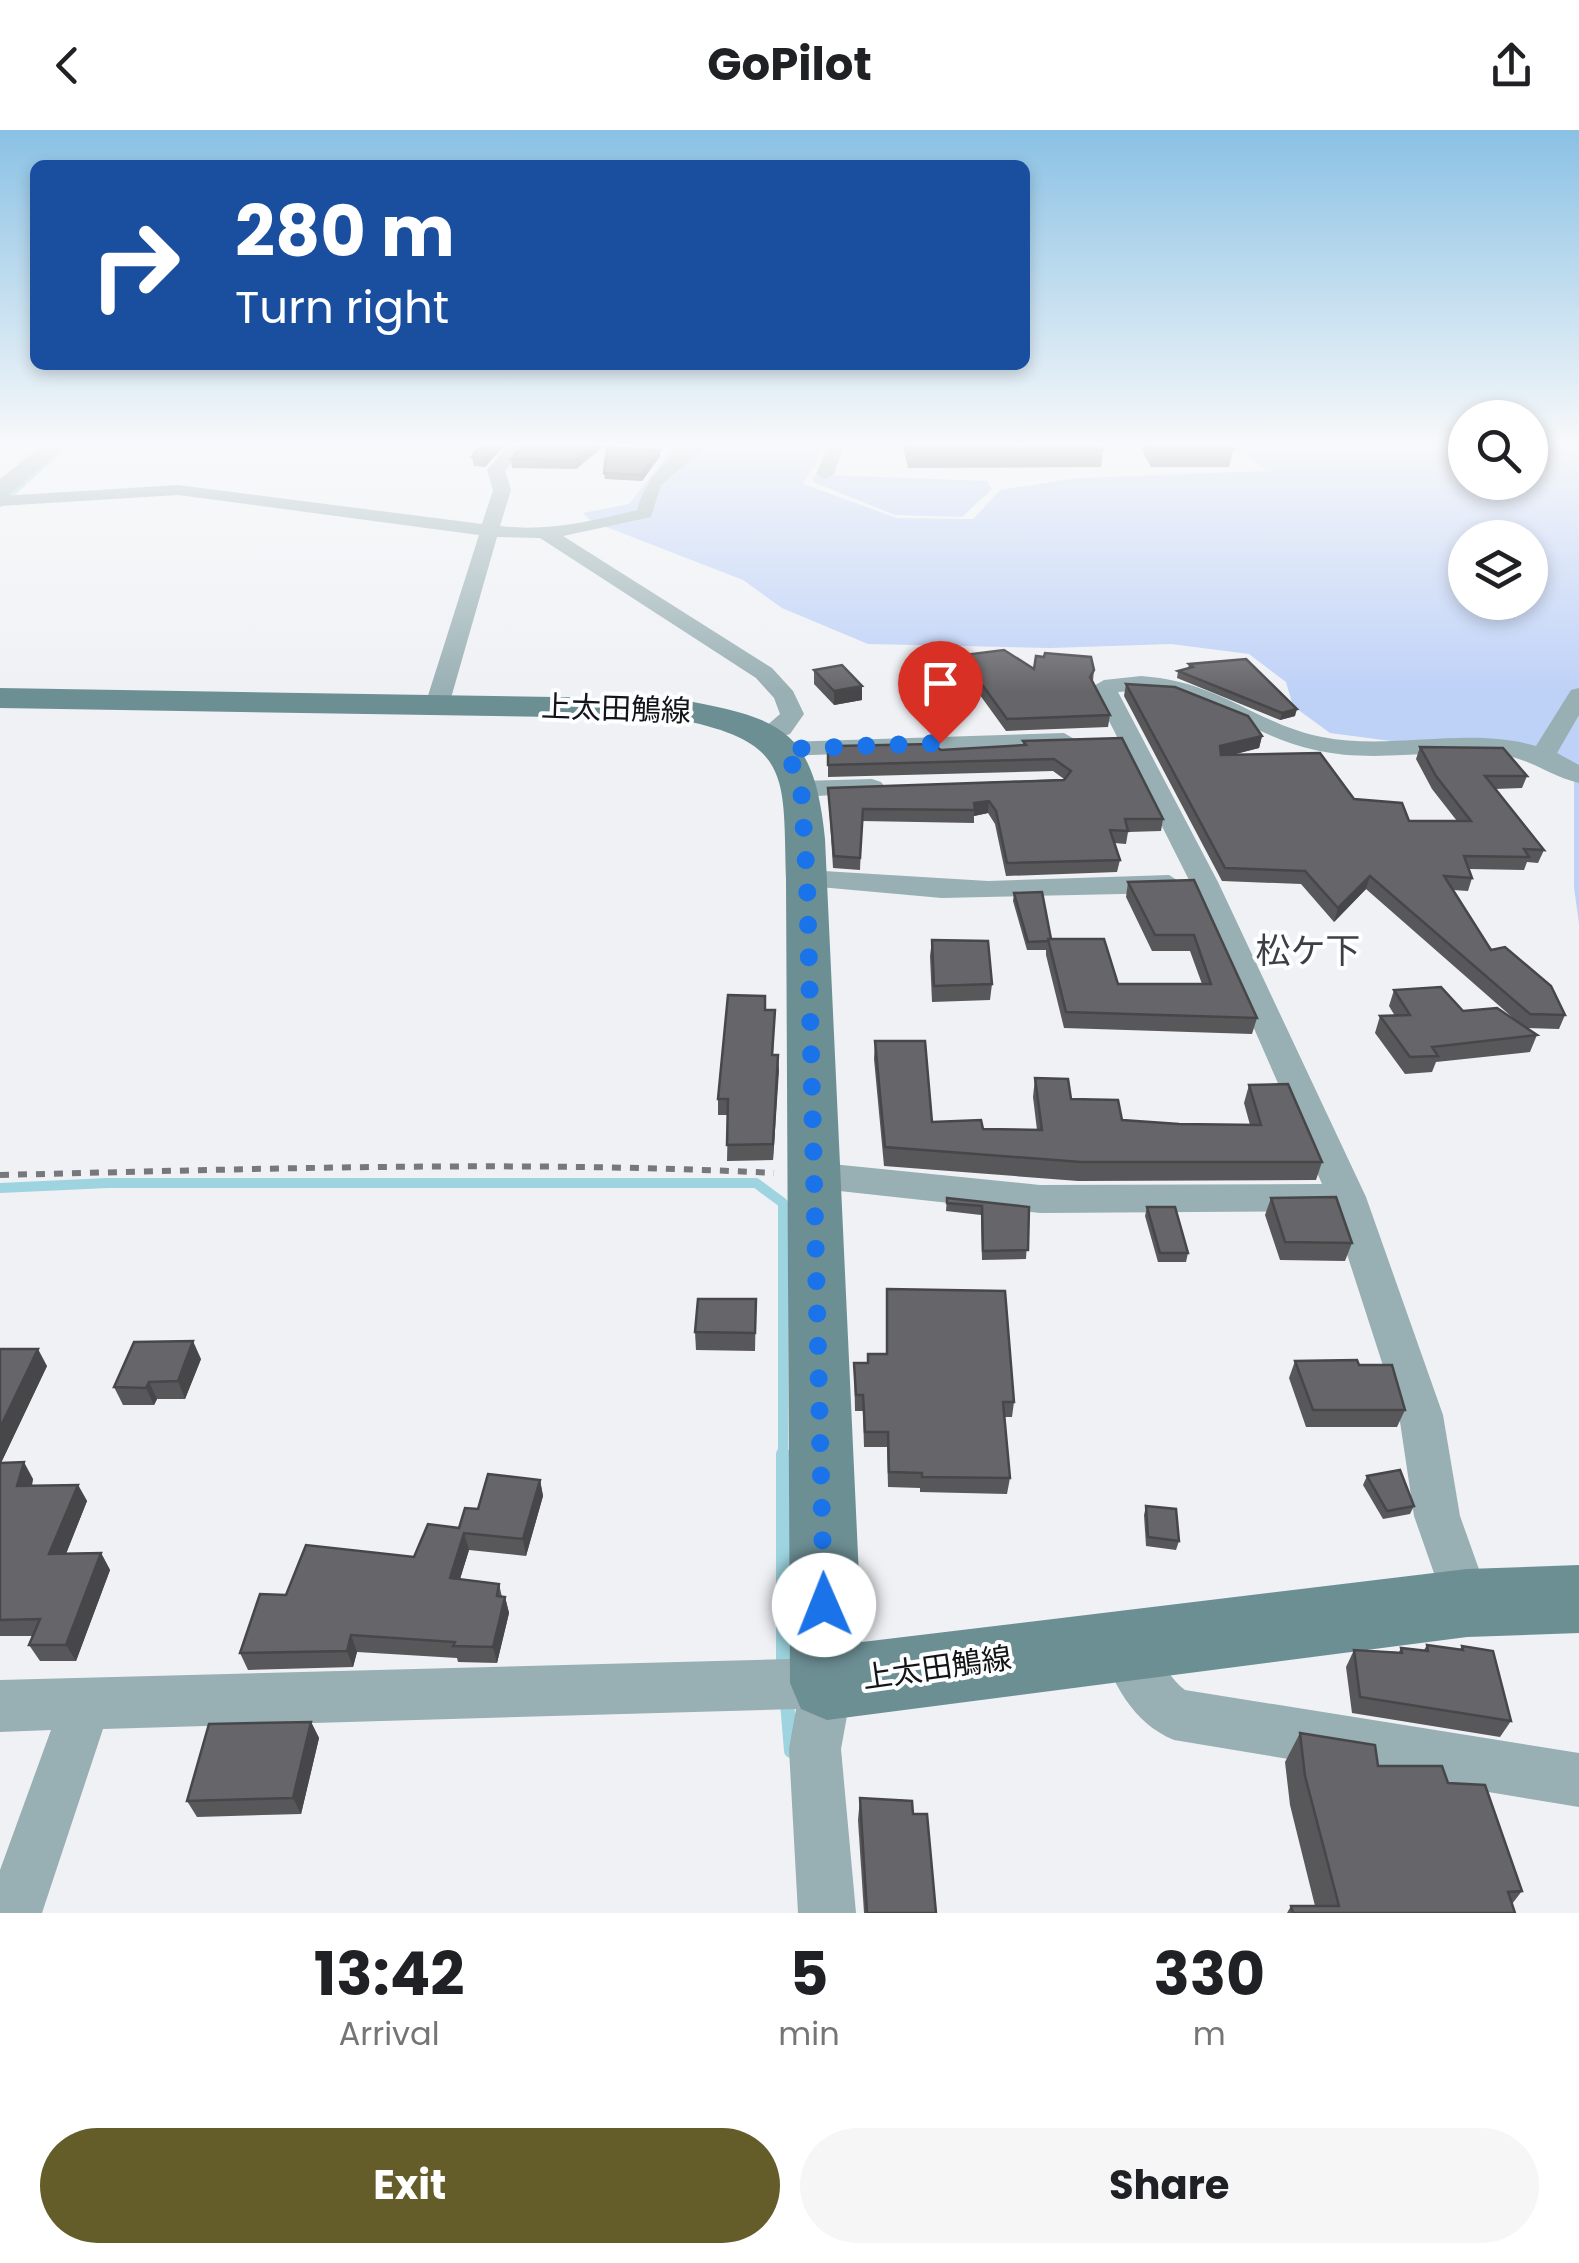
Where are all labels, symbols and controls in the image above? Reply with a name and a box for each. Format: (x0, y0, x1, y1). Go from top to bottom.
text: GoPilot (707, 33, 872, 96)
icon: back (40, 38, 95, 93)
icon: share (1484, 38, 1539, 93)
text: 280 m (235, 182, 455, 281)
icon: right (70, 200, 200, 330)
text: Turn right (235, 276, 449, 339)
map controls (1448, 400, 1548, 620)
button: search (1448, 400, 1548, 500)
button: layers (1448, 520, 1548, 620)
pin (898, 641, 983, 744)
icon: arrive (913, 656, 968, 711)
street label: 上太田鵤線 (540, 684, 692, 733)
district label: 松ケ下 (1255, 926, 1361, 975)
position arrow (772, 1553, 876, 1657)
street label: 上太田鵤線 (860, 1636, 1014, 1699)
text: 13:42 (314, 1932, 465, 2016)
text: 5 (790, 1932, 829, 2016)
text: 330 (1153, 1932, 1265, 2016)
text: Arrival (339, 2011, 440, 2056)
text: min (778, 2011, 840, 2056)
text: m (1193, 2011, 1226, 2056)
button: Exit (40, 2128, 780, 2243)
button: Share (800, 2128, 1539, 2243)

